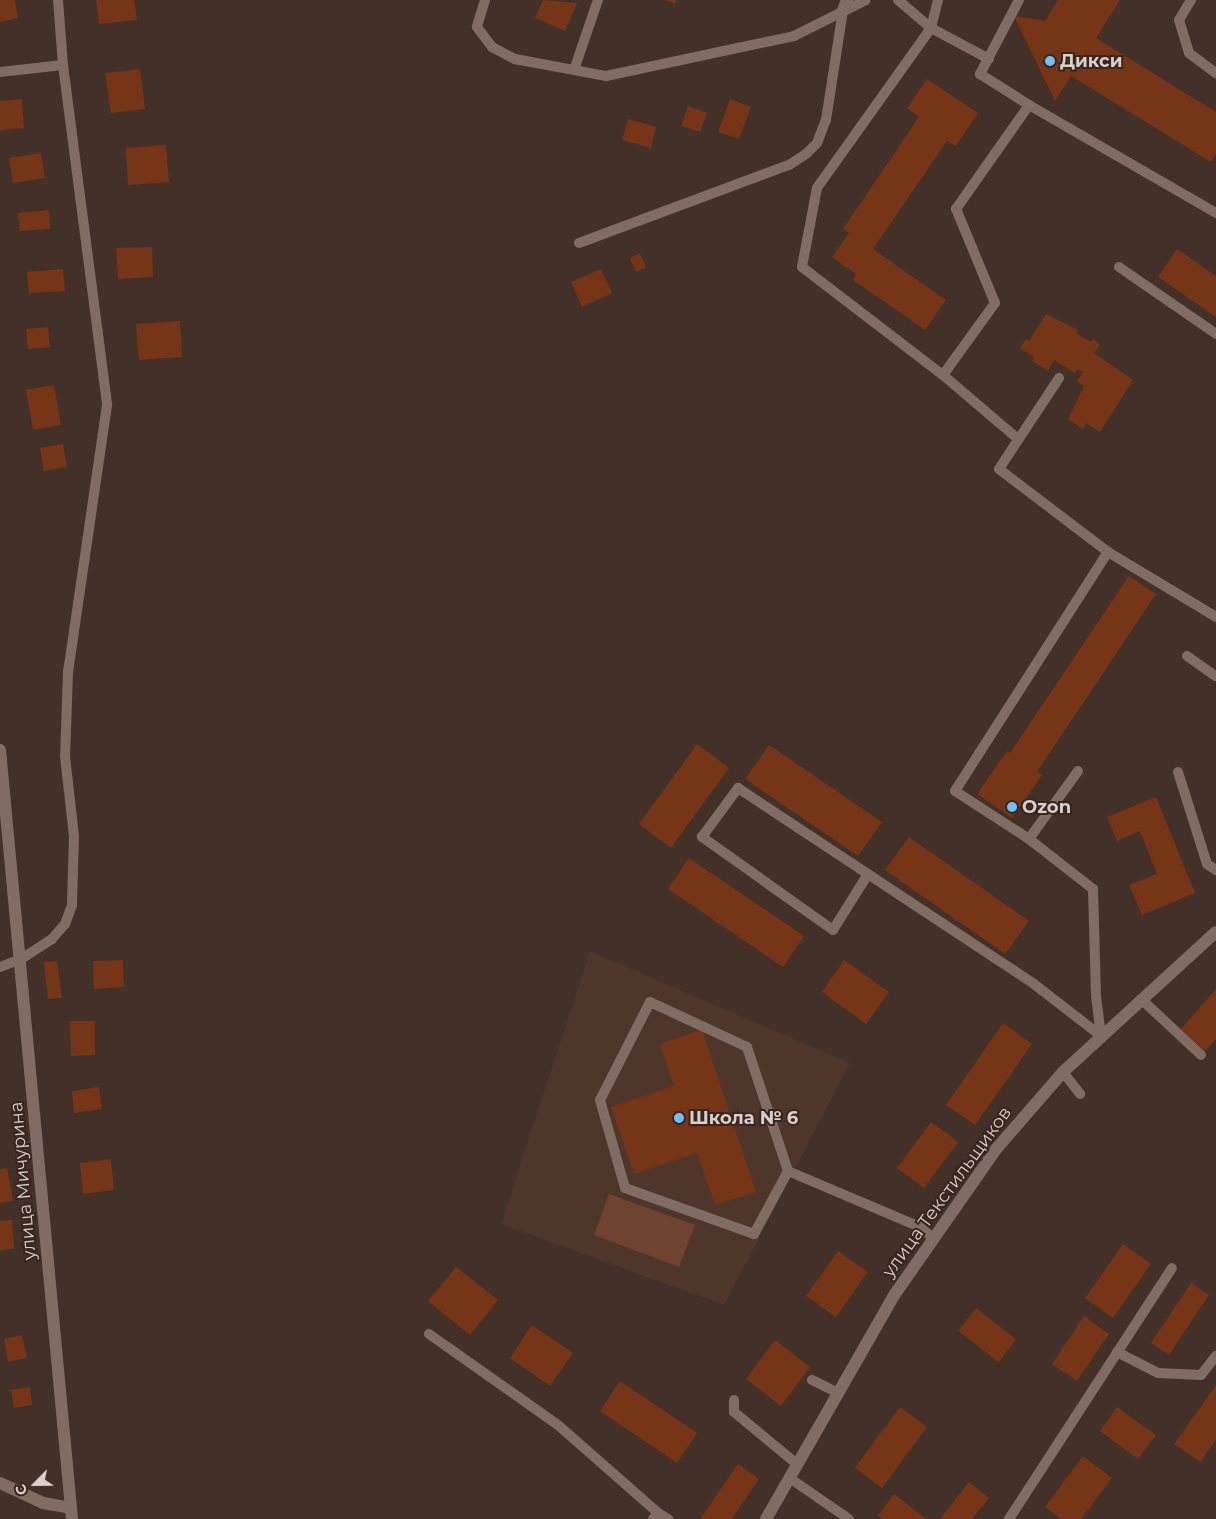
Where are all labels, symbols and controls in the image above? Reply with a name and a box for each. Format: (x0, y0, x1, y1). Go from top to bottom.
place label: Дикси (1060, 50, 1122, 72)
marker: Дикси (1044, 55, 1056, 67)
place label: Ozon (1022, 796, 1071, 818)
marker: Ozon (1006, 801, 1018, 813)
street label: улица Мичурина (5, 1101, 41, 1261)
street label: улица Текстильщиков (878, 1102, 1016, 1282)
place label: Школа № 6 (689, 1107, 798, 1129)
marker: Школа № 6 (673, 1112, 685, 1124)
north arrow (10, 1459, 60, 1509)
text: С (11, 1482, 31, 1498)

